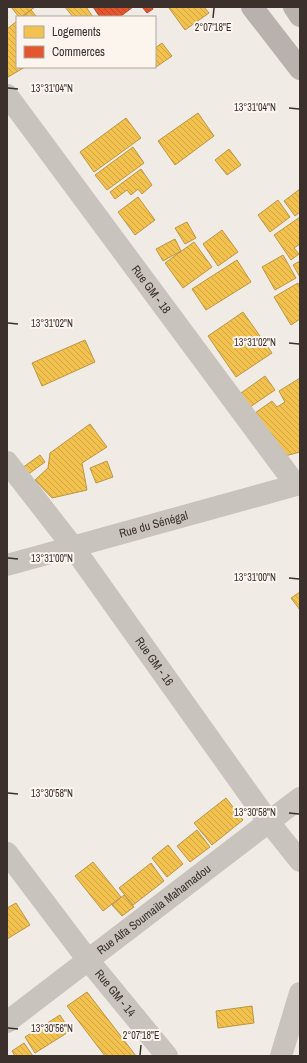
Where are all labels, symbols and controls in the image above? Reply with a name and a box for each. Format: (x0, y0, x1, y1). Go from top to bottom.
legend (16, 16, 156, 68)
text: 2°07'18"E (195, 21, 231, 34)
text: Logements (52, 24, 101, 40)
text: Commerces (52, 44, 105, 60)
text: 13°31'04"N (31, 82, 73, 95)
text: 13°31'04"N (234, 101, 276, 114)
street label: Rue GM - 18 (128, 262, 174, 317)
text: 13°31'02"N (31, 317, 73, 330)
text: 13°31'02"N (234, 336, 276, 349)
street label: Rue du Sénégal (117, 507, 190, 542)
text: 13°31'00"N (31, 552, 73, 565)
text: 13°31'00"N (234, 571, 276, 584)
street label: Rue GM - 16 (132, 634, 177, 689)
text: 13°30'58"N (31, 787, 73, 800)
text: 13°30'58"N (234, 806, 276, 819)
street label: Rue Alfa Soumaila Mahamadou (94, 861, 214, 958)
street label: Rue GM - 14 (91, 966, 140, 1020)
text: 13°30'56"N (31, 1022, 73, 1035)
text: 2°07'18"E (123, 1029, 159, 1042)

